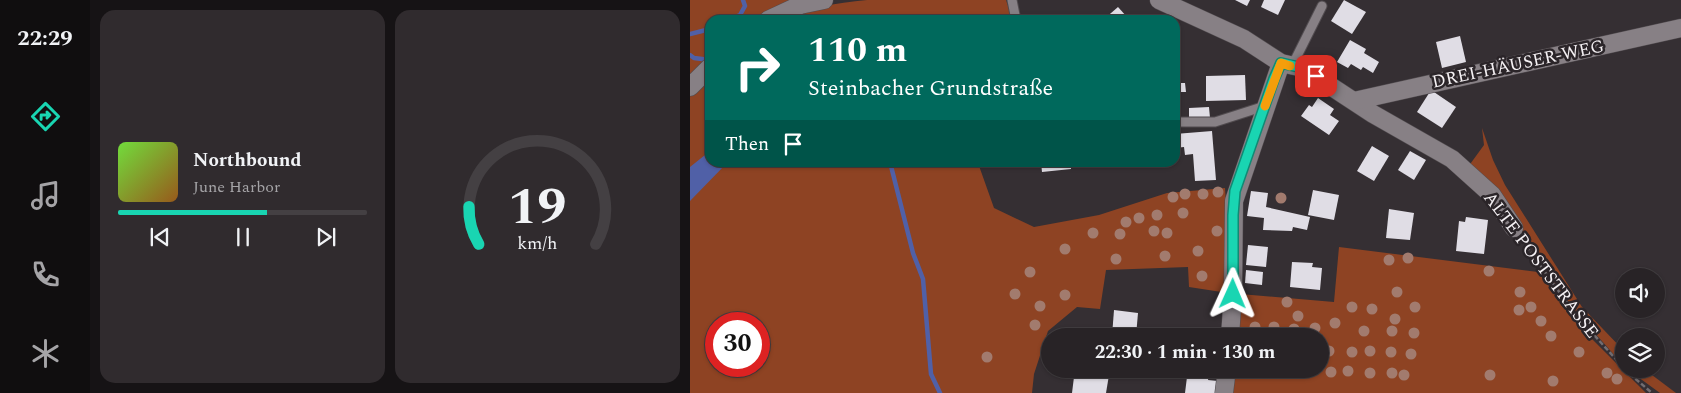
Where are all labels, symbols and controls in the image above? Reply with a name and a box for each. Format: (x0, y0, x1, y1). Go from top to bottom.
text: 22:29 (17, 22, 73, 55)
text: 110 m (808, 24, 907, 77)
street label: DREI-HÄUSER-WEG (1429, 33, 1607, 95)
icon: right (725, 35, 790, 100)
pin (1295, 55, 1337, 97)
icon: arrive (1302, 62, 1330, 90)
text: Steinbacher Grundstraße (808, 72, 1053, 105)
icon: directions (28, 99, 63, 134)
text: Then (725, 130, 769, 159)
icon: arrive (779, 130, 807, 158)
text: Northbound (193, 146, 302, 175)
text: 19 (508, 168, 567, 247)
text: June Harbor (193, 175, 280, 199)
icon: music (28, 178, 63, 213)
street label: ALTE POSTSTRASSE (1477, 186, 1605, 344)
icon: previous (146, 223, 174, 251)
icon: pause (229, 223, 257, 251)
icon: next (312, 223, 340, 251)
text: km/h (517, 230, 558, 257)
icon: phone (28, 257, 63, 292)
position arrow (1206, 267, 1258, 319)
map controls (1615, 268, 1665, 378)
button: sound (1615, 268, 1665, 318)
speed limit sign: 30 (705, 312, 770, 377)
button: layers (1615, 328, 1665, 378)
icon: climate (28, 336, 63, 371)
text: 22:30 · 1 min · 130 m (1095, 338, 1275, 367)

